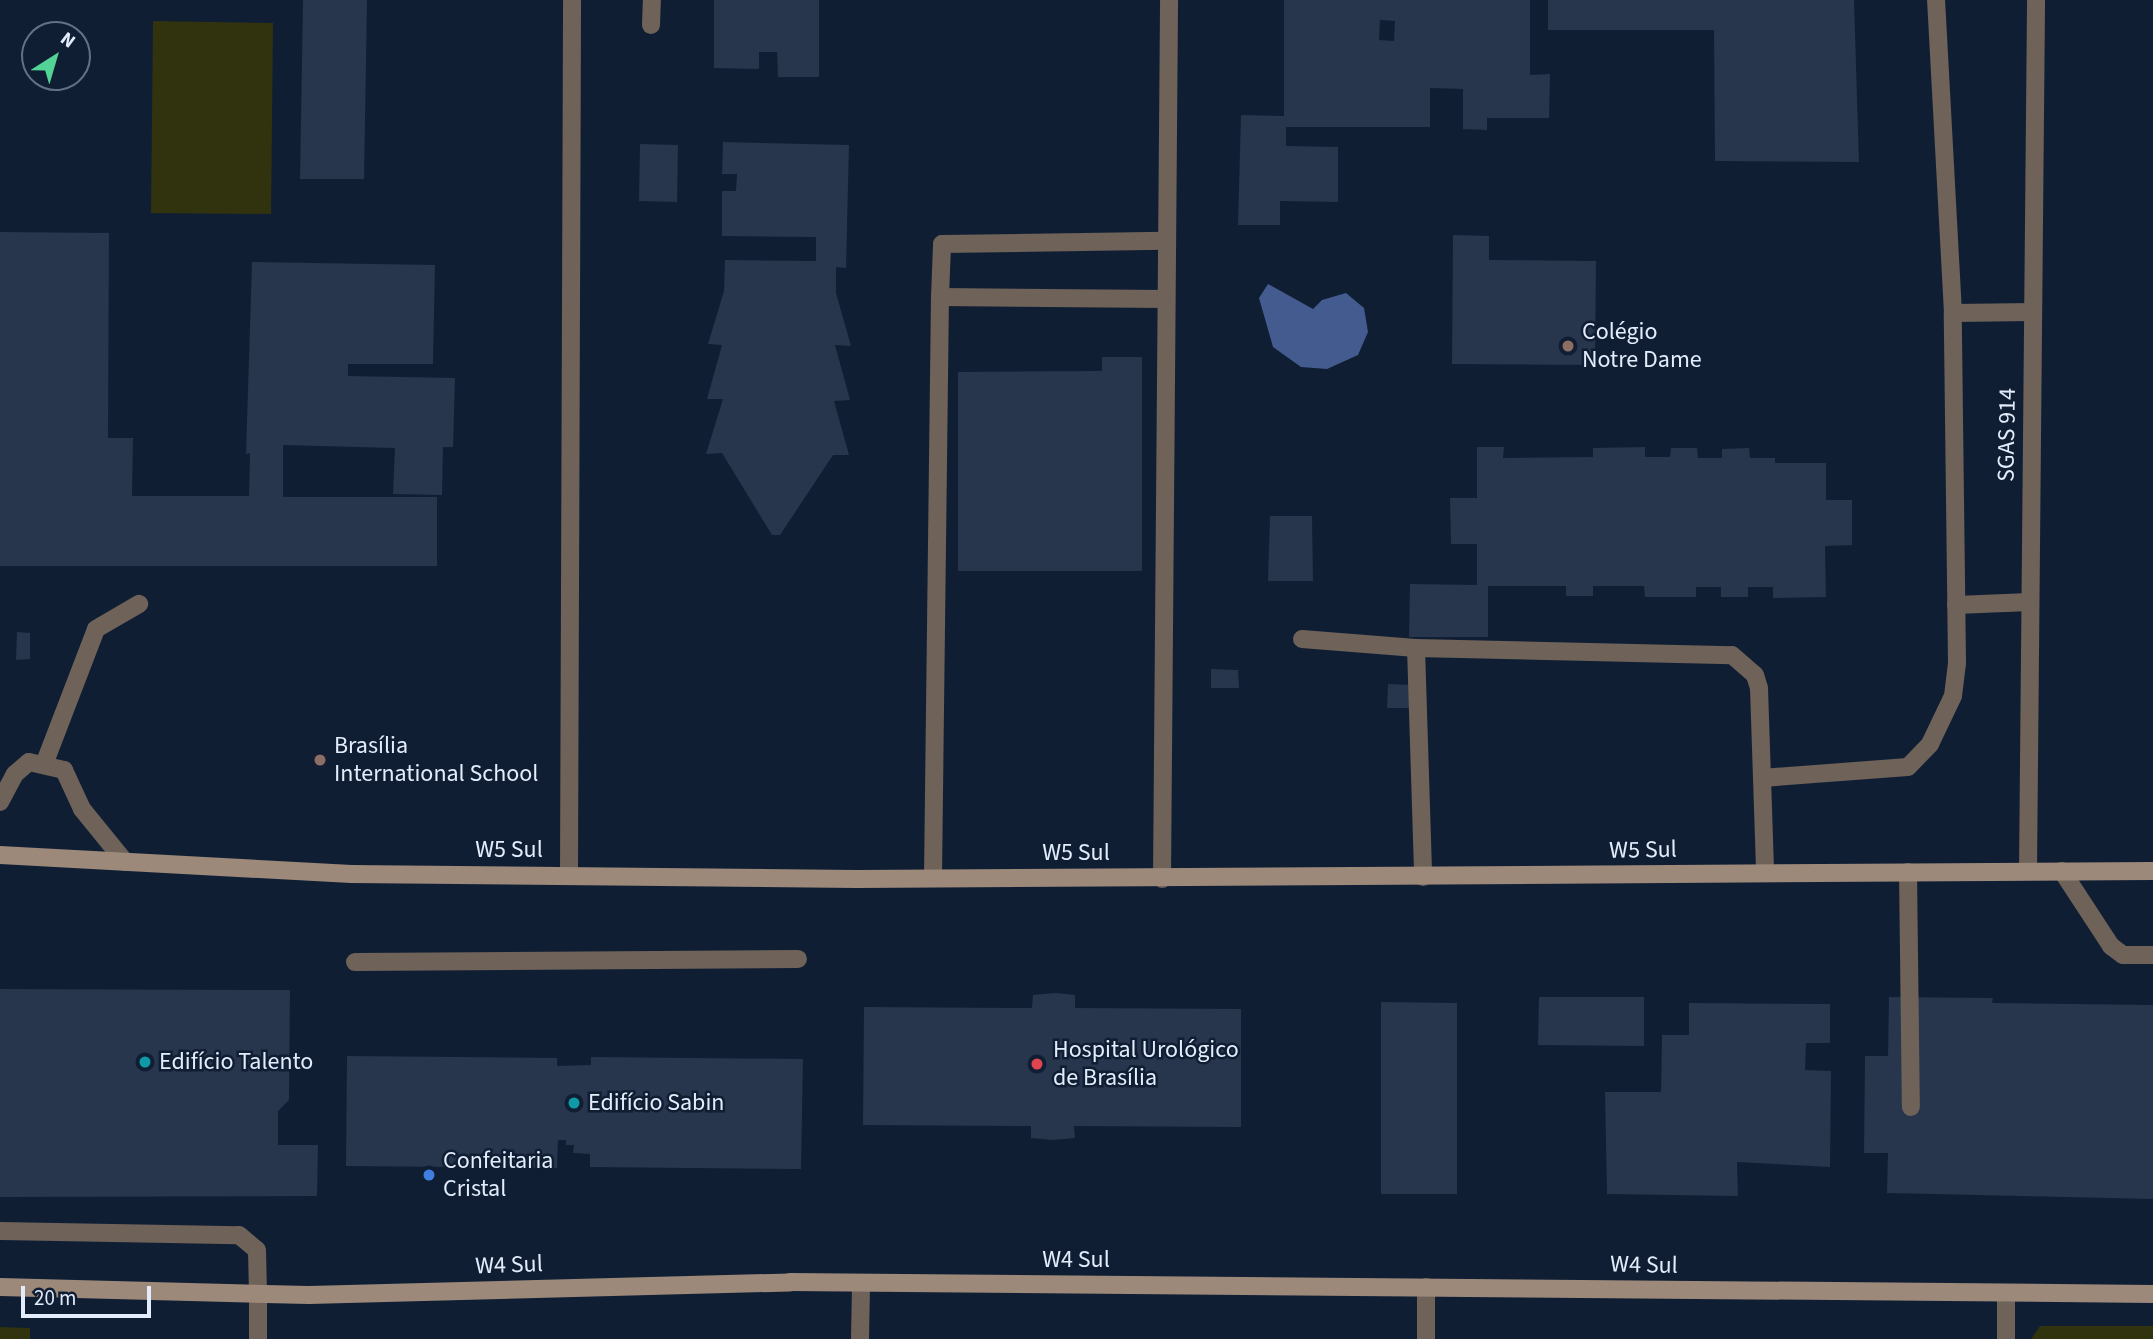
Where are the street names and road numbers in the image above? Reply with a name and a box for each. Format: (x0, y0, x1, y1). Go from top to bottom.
street label: SGAS 914 (1992, 388, 2022, 482)
street label: W5 Sul (1609, 835, 1677, 865)
street label: W5 Sul (475, 836, 543, 864)
street label: W5 Sul (1042, 839, 1110, 867)
street label: W4 Sul (1042, 1246, 1110, 1274)
street label: W4 Sul (475, 1249, 543, 1281)
street label: W4 Sul (1610, 1250, 1678, 1280)

